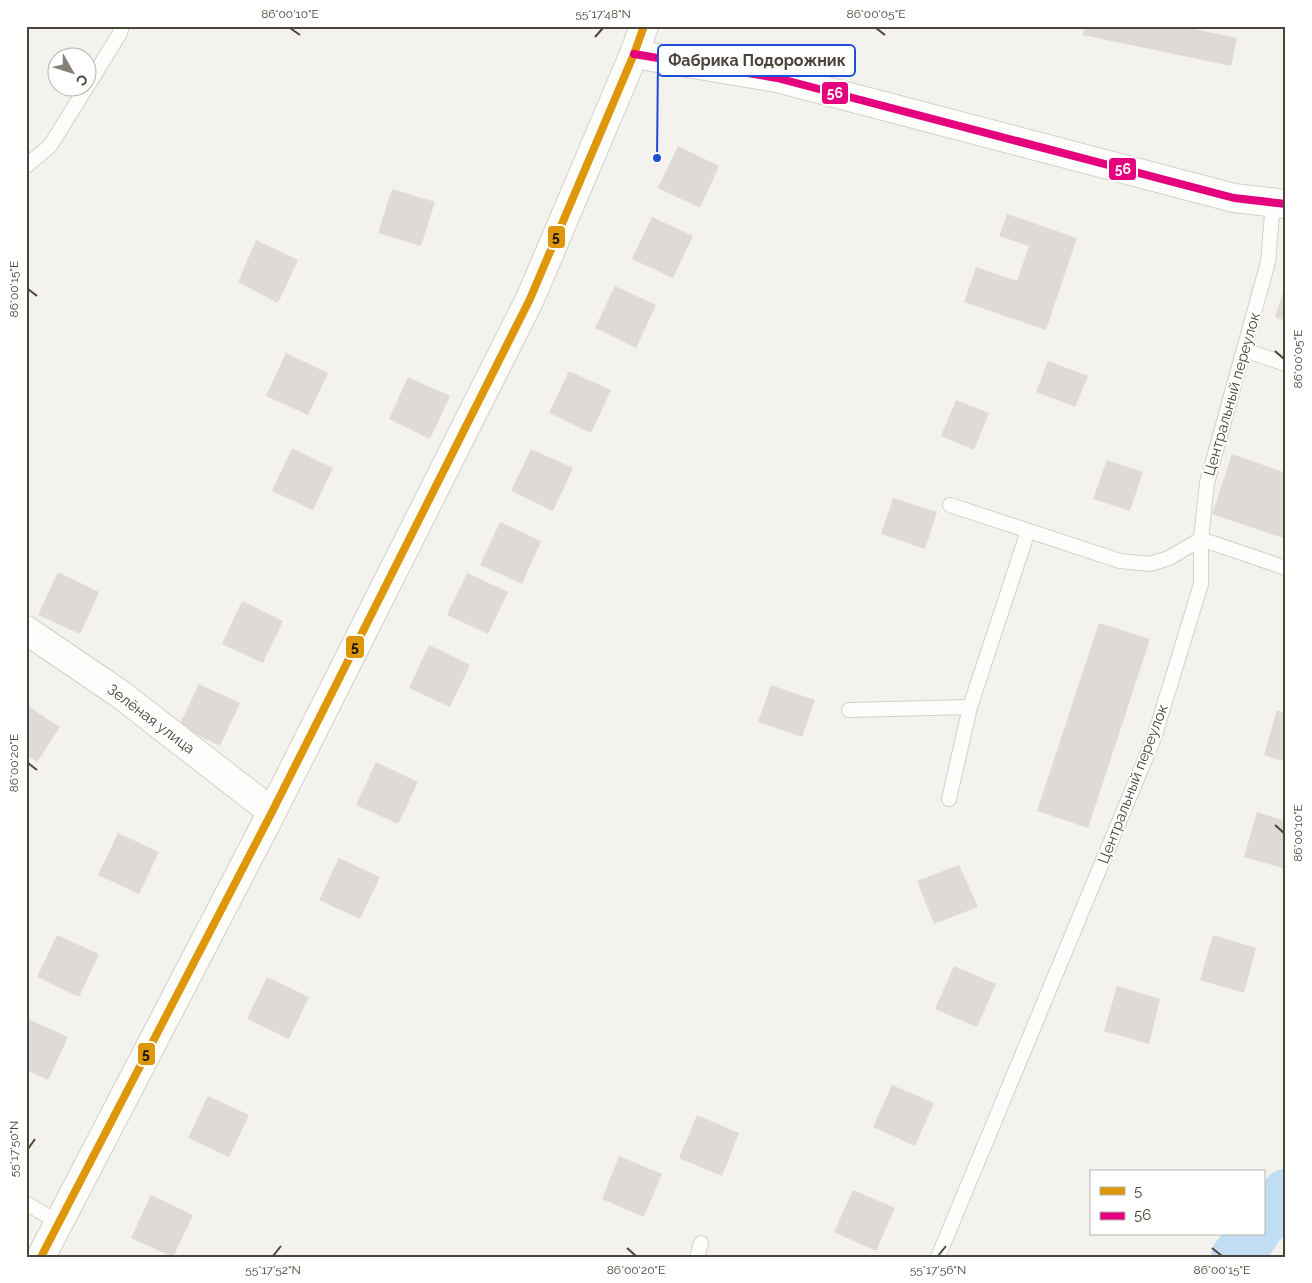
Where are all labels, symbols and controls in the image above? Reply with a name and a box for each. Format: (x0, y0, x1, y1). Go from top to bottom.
text: 86°00'10"E (261, 7, 319, 21)
text: 55°17'48"N (575, 7, 631, 21)
text: 86°00'05"E (847, 7, 905, 21)
callout: Фабрика Подорожник (658, 45, 855, 76)
north arrow (48, 48, 98, 98)
text: Фабрика Подорожник (668, 51, 846, 70)
text: С (73, 71, 91, 89)
line badge: 56 (821, 81, 849, 105)
text: 56 (827, 85, 843, 101)
line badge: 56 (1108, 157, 1137, 181)
text: 56 (1115, 161, 1131, 177)
line badge: 5 (547, 225, 566, 249)
text: 5 (552, 229, 560, 245)
text: 86°00'15"E (7, 261, 21, 317)
street label: Центральный переулок (1200, 310, 1264, 478)
text: 86°00'05"E (1291, 330, 1305, 388)
line badge: 5 (345, 635, 365, 659)
text: 5 (351, 639, 359, 655)
street label: Зелёная улица (104, 680, 198, 758)
street label: Центральный переулок (1094, 702, 1172, 866)
text: 86°00'20"E (7, 734, 21, 792)
text: 86°00'10"E (1291, 804, 1305, 862)
line badge: 5 (137, 1042, 156, 1066)
text: 5 (142, 1046, 150, 1062)
text: 55°17'50"N (7, 1121, 21, 1177)
legend (1090, 1170, 1264, 1236)
text: 5 (1134, 1182, 1142, 1200)
text: 56 (1134, 1206, 1151, 1224)
text: 55°17'52"N (245, 1263, 301, 1277)
text: 86°00'20"E (607, 1263, 665, 1277)
text: 55°17'56"N (910, 1263, 966, 1277)
text: 86°00'15"E (1194, 1263, 1250, 1277)

